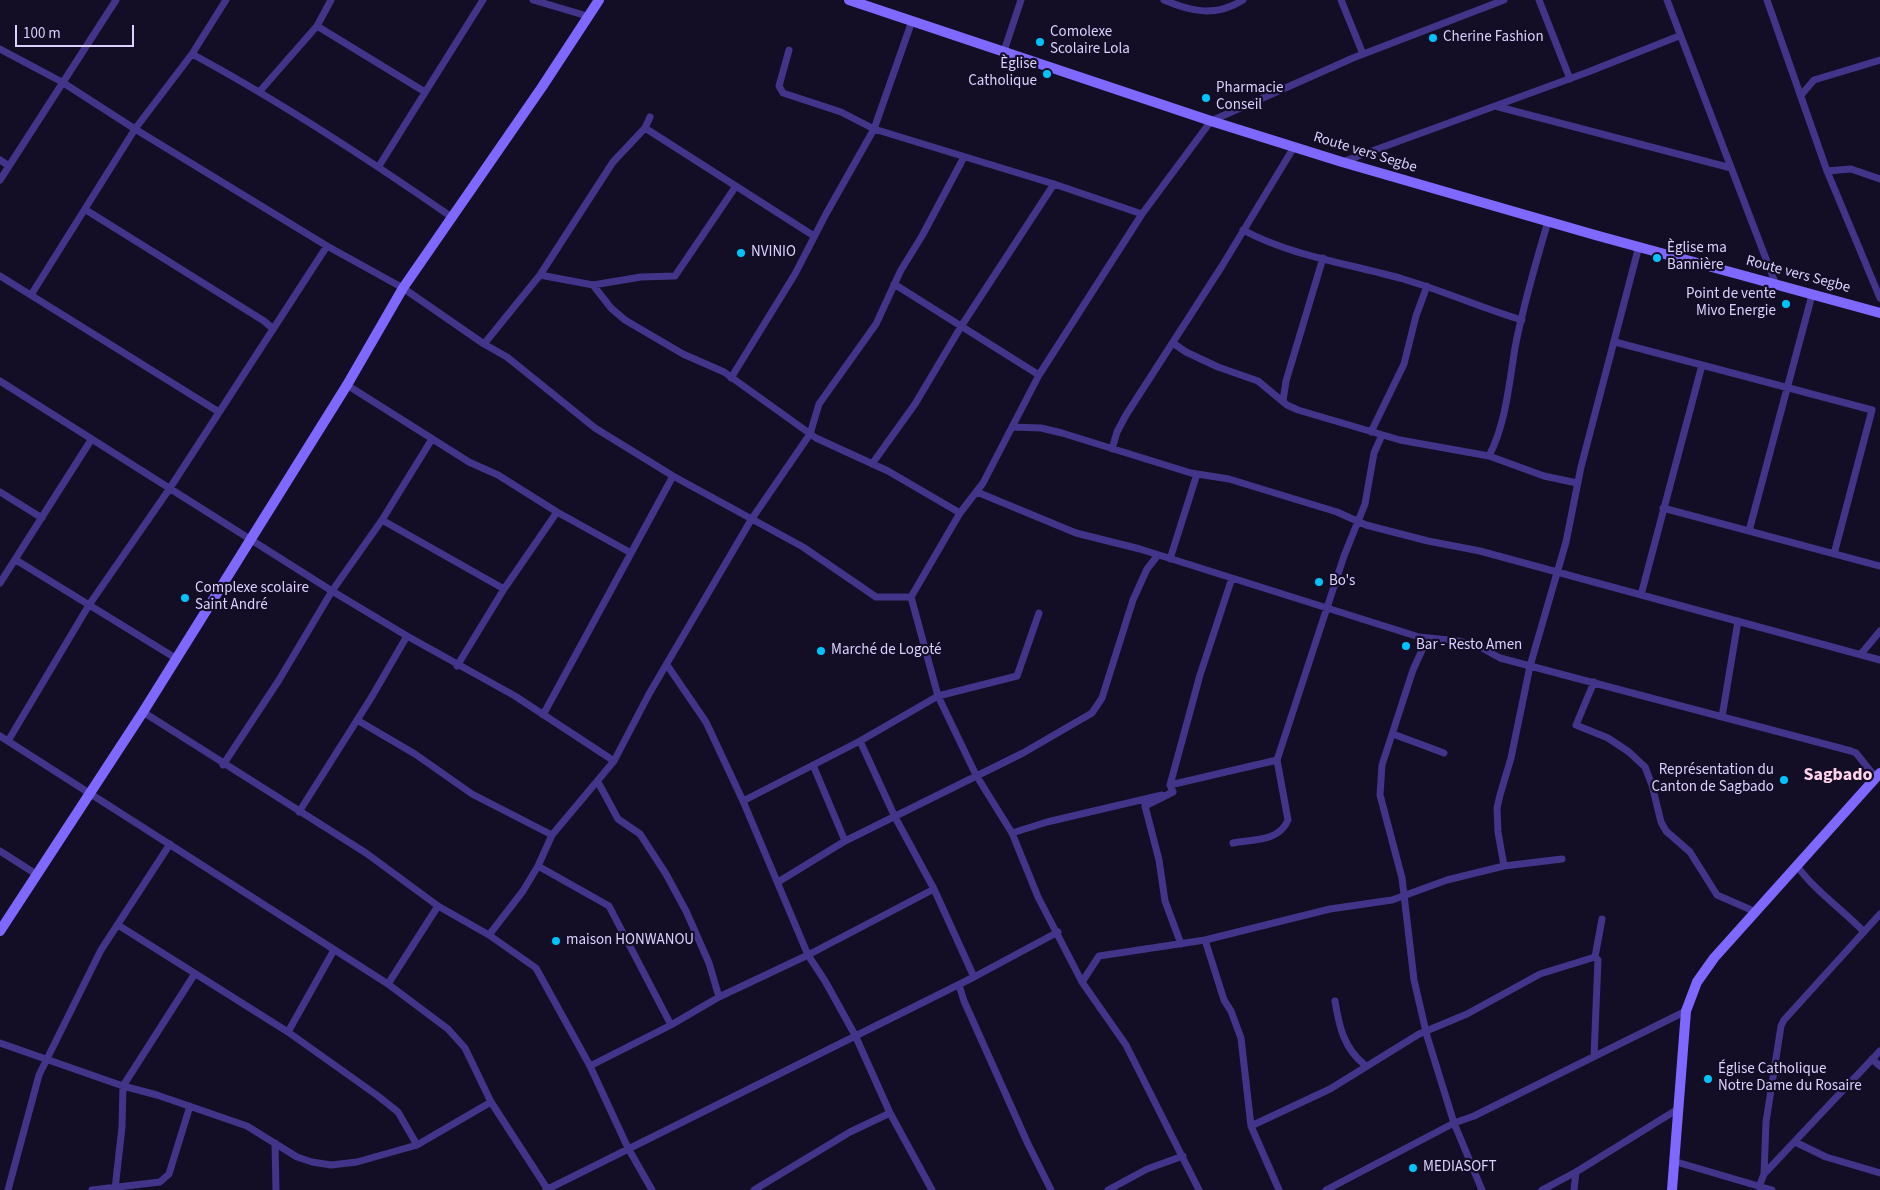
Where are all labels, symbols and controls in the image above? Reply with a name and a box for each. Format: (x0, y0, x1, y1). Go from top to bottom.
scale bar (18, 15, 136, 47)
text: 100 m (23, 23, 61, 44)
place label: Comolexe Scolaire Lola (1050, 24, 1130, 59)
place label: Cherine Fashion (1443, 29, 1544, 47)
marker: Cherine Fashion (1427, 32, 1439, 44)
marker: Comolexe Scolaire Lola (1034, 36, 1046, 48)
place label: Èglise Catholique (968, 56, 1037, 91)
marker: Èglise Catholique (1041, 68, 1053, 80)
place label: Pharmacie Conseil (1216, 80, 1283, 115)
marker: Pharmacie Conseil (1200, 92, 1212, 104)
street label: Route vers Segbe (1311, 129, 1419, 177)
place label: Èglise ma Bannière (1667, 240, 1727, 275)
place label: NVINIO (751, 244, 796, 262)
marker: NVINIO (735, 247, 747, 259)
marker: Èglise ma Bannière (1651, 252, 1663, 264)
street label: Route vers Segbe (1744, 252, 1852, 298)
place label: Point de vente Mivo Energie (1686, 286, 1776, 321)
marker: Point de vente Mivo Energie (1780, 298, 1792, 310)
place label: Bo's (1329, 573, 1355, 591)
marker: Bo's (1313, 576, 1325, 588)
place label: Complexe scolaire Saint André (195, 580, 309, 615)
marker: Complexe scolaire Saint André (179, 592, 191, 604)
place label: Bar - Resto Amen (1416, 637, 1522, 655)
marker: Bar - Resto Amen (1400, 640, 1412, 652)
place label: Marché de Logoté (831, 642, 941, 660)
marker: Marché de Logoté (815, 645, 827, 657)
place label: Représentation du Canton de Sagbado (1651, 762, 1774, 797)
district label: Sagbado (1803, 765, 1873, 787)
marker: Représentation du Canton de Sagbado (1778, 774, 1790, 786)
place label: maison HONWANOU (566, 932, 694, 950)
marker: maison HONWANOU (550, 935, 562, 947)
place label: Église Catholique Notre Dame du Rosaire (1718, 1061, 1862, 1096)
marker: Église Catholique Notre Dame du Rosaire (1702, 1073, 1714, 1085)
place label: MEDIASOFT (1423, 1159, 1497, 1177)
marker: MEDIASOFT (1407, 1162, 1419, 1174)

